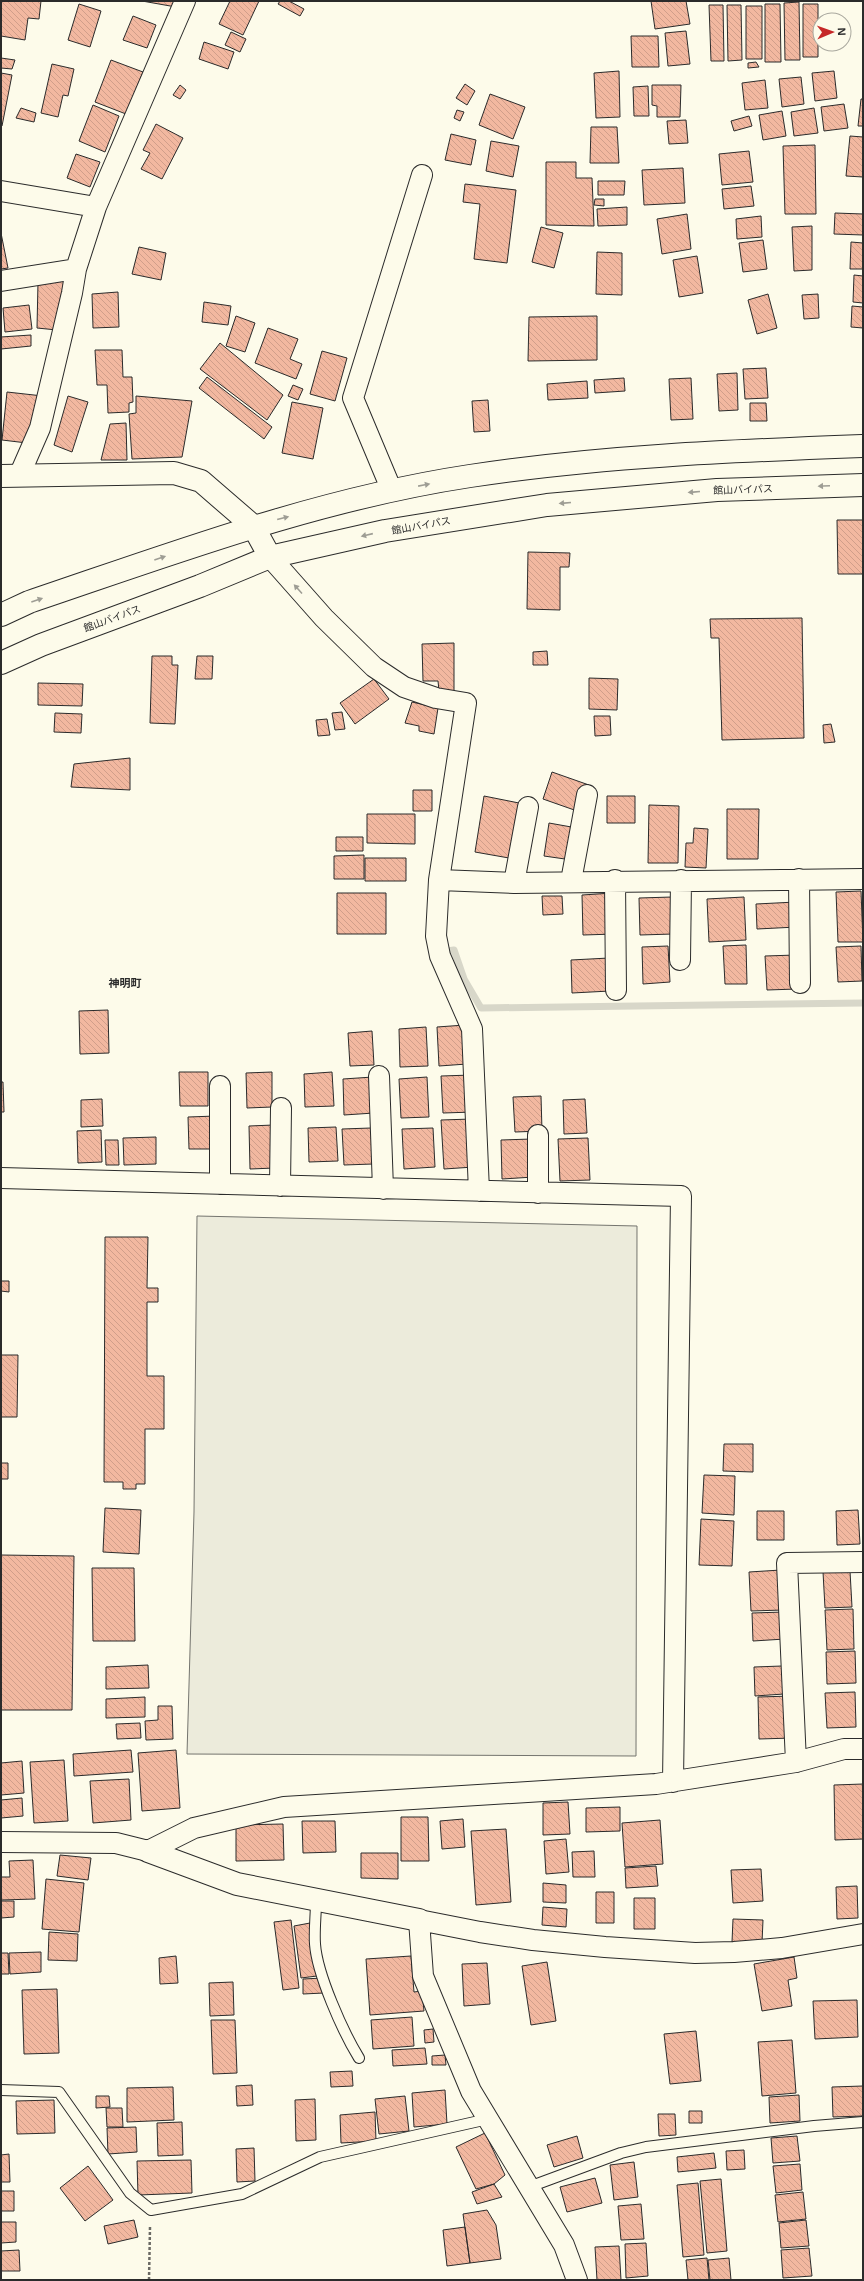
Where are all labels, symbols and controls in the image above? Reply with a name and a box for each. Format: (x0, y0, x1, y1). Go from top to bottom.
north arrow (812, 12, 852, 52)
text: N (836, 27, 848, 36)
one-way arrow (417, 481, 430, 487)
street label: 館山バイパス (713, 483, 773, 496)
one-way arrow (817, 483, 830, 489)
one-way arrow (688, 488, 700, 495)
one-way arrow (559, 500, 571, 506)
one-way arrow (278, 515, 290, 521)
street label: 館山バイパス (391, 515, 451, 536)
one-way arrow (361, 533, 374, 539)
one-way arrow (154, 554, 166, 560)
one-way arrow (293, 584, 303, 594)
one-way arrow (31, 596, 43, 602)
street label: 館山バイパス (82, 603, 142, 634)
district label: 神明町 (109, 977, 142, 989)

